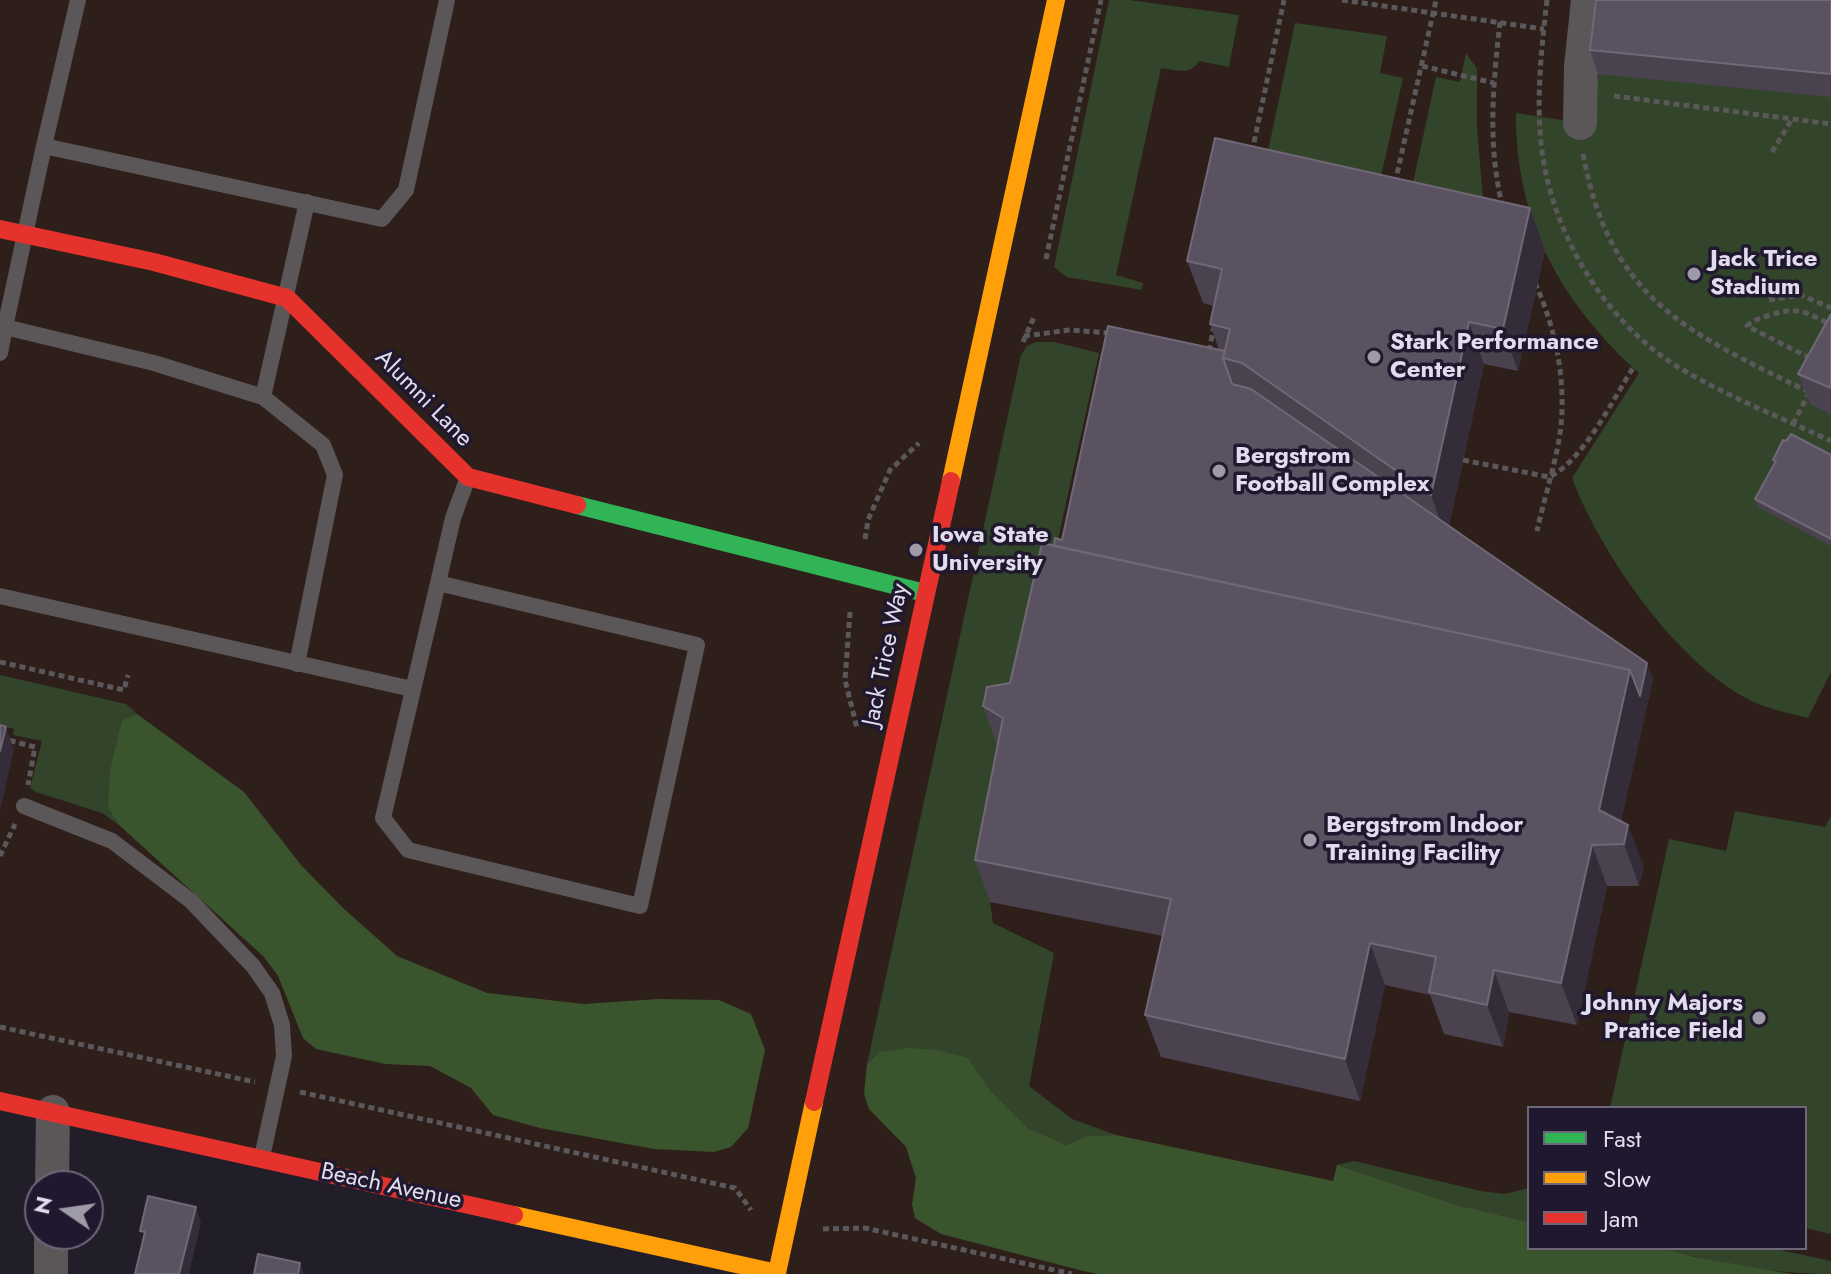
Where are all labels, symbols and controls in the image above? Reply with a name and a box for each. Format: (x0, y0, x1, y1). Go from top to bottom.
place label: Jack Trice Stadium (1710, 246, 1817, 302)
marker: Jack Trice Stadium (1685, 265, 1703, 283)
place label: Stark Performance Center (1390, 329, 1599, 385)
street label: Alumni Lane (368, 344, 478, 454)
marker: Stark Performance Center (1365, 348, 1383, 366)
place label: Bergstrom Football Complex (1235, 443, 1430, 499)
marker: Bergstrom Football Complex (1210, 462, 1228, 480)
place label: Iowa State University (932, 522, 1049, 578)
marker: Iowa State University (907, 541, 925, 559)
street label: Jack Trice Way (858, 581, 916, 729)
place label: Bergstrom Indoor Training Facility (1326, 812, 1523, 868)
marker: Bergstrom Indoor Training Facility (1301, 831, 1319, 849)
place label: Johnny Majors Pratice Field (1584, 990, 1743, 1046)
marker: Johnny Majors Pratice Field (1750, 1009, 1768, 1027)
legend (1527, 1106, 1807, 1250)
text: Fast (1603, 1121, 1641, 1156)
street label: Beach Avenue (318, 1158, 464, 1216)
text: Slow (1603, 1161, 1651, 1196)
north arrow (24, 1170, 104, 1250)
text: N (25, 1193, 60, 1217)
text: Jam (1603, 1201, 1639, 1236)

